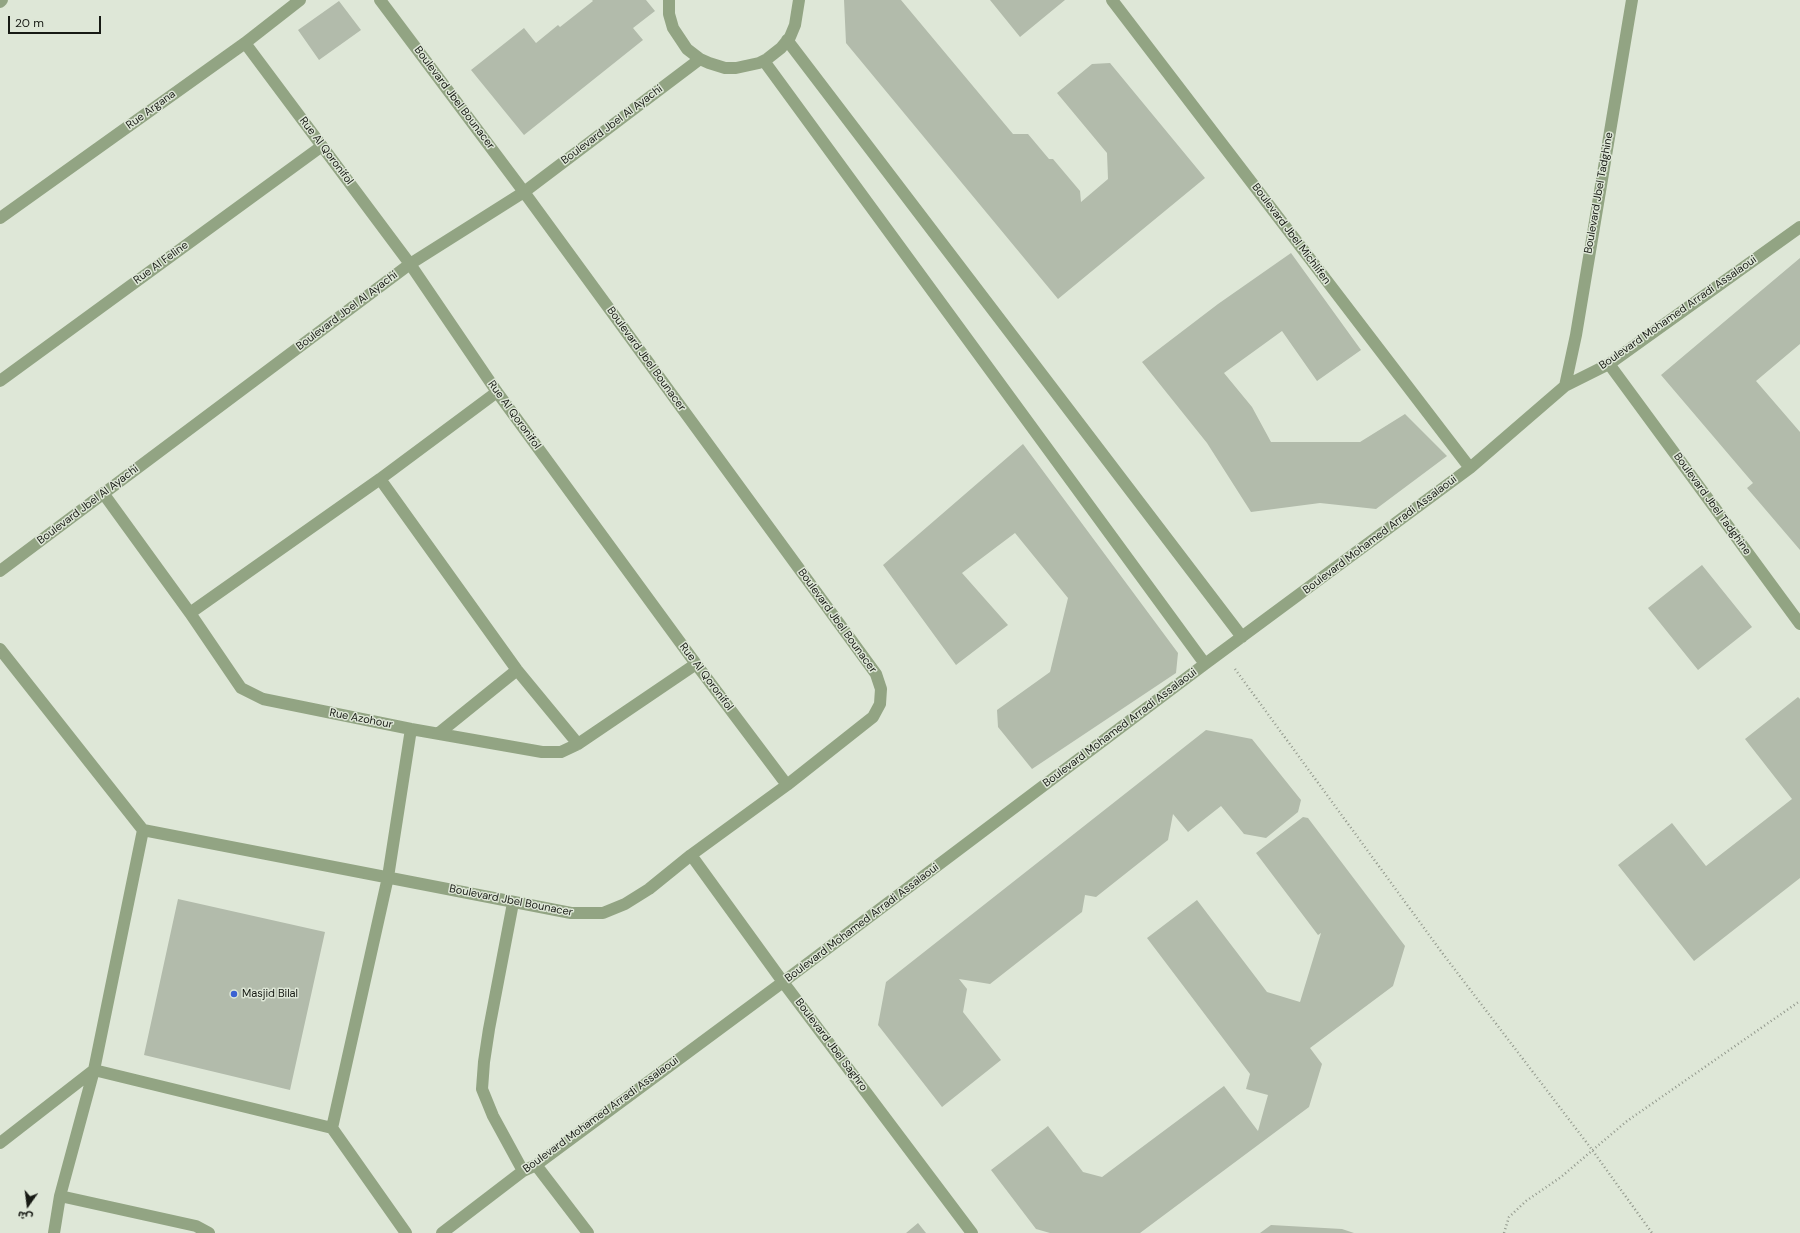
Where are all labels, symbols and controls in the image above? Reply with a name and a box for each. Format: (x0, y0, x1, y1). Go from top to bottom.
scale bar (10, 8, 103, 34)
text: 20 m (15, 15, 44, 31)
street label: Boulevard Jbel Bounacer (411, 44, 497, 152)
street label: Boulevard Jbel Al Ayachi (559, 83, 665, 167)
street label: Rue Argana (124, 88, 178, 132)
street label: Rue Al Qoronifol (296, 114, 356, 188)
street label: Boulevard Jbel Tadghine (1582, 131, 1616, 255)
street label: Boulevard Jbel Michlifen (1249, 181, 1333, 287)
street label: Rue Al Feline (131, 239, 191, 287)
street label: Boulevard Mohamed Arradi Assalaoui (1597, 253, 1759, 373)
street label: Boulevard Jbel Al Ayachi (294, 269, 400, 353)
street label: Boulevard Jbel Bounacer (604, 304, 688, 414)
street label: Rue Al Qoronifol (485, 378, 543, 452)
street label: Boulevard Jbel Tadghine (1670, 450, 1754, 558)
street label: Boulevard Jbel Al Ayachi (35, 463, 141, 547)
street label: Boulevard Mohamed Arradi Assalaoui (1300, 473, 1460, 597)
street label: Boulevard Jbel Bounacer (795, 566, 879, 676)
street label: Rue Al Qoronifol (676, 640, 736, 714)
street label: Boulevard Mohamed Arradi Assalaoui (1040, 666, 1200, 790)
street label: Rue Azohour (328, 706, 394, 732)
street label: Boulevard Mohamed Arradi Assalaoui (782, 861, 942, 985)
street label: Boulevard Jbel Bounacer (448, 883, 574, 919)
place label: Masjid Bilal (242, 987, 298, 1001)
marker: Masjid Bilal (229, 989, 239, 999)
street label: Boulevard Jbel Saghro (792, 996, 870, 1094)
street label: Boulevard Mohamed Arradi Assalaoui (521, 1054, 681, 1176)
north arrow (8, 1185, 48, 1225)
text: ش (16, 1208, 34, 1225)

